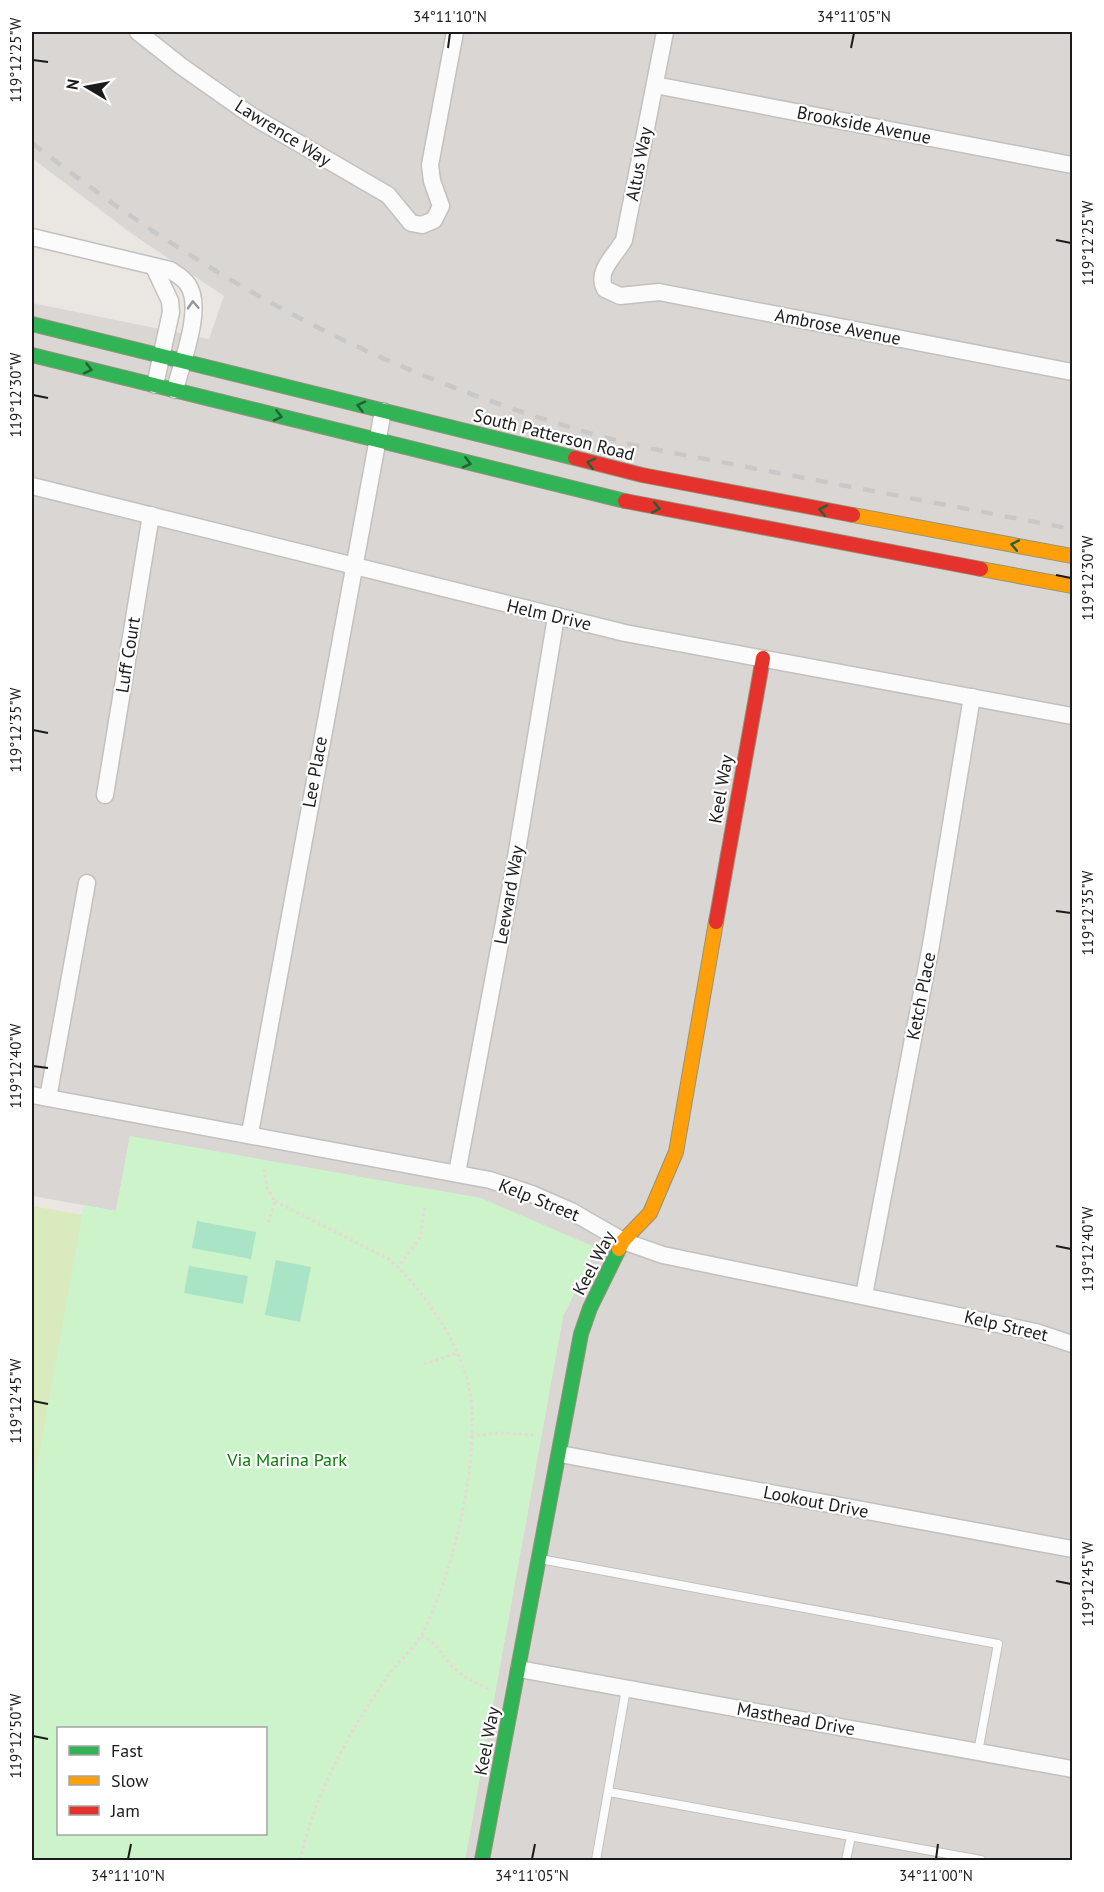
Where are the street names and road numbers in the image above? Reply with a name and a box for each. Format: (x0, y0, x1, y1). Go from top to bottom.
street label: Lawrence Way (231, 94, 336, 172)
street label: Brookside Avenue (795, 100, 933, 149)
street label: Altus Way (620, 124, 657, 203)
street label: Ambrose Avenue (773, 303, 903, 350)
street label: South Patterson Road (471, 403, 637, 466)
street label: Helm Drive (504, 594, 594, 635)
street label: Luff Court (110, 615, 145, 695)
street label: Lee Place (297, 734, 332, 809)
street label: Keel Way (703, 752, 738, 825)
street label: Leeward Way (488, 843, 529, 946)
street label: Ketch Place (901, 950, 940, 1042)
street label: Kelp Street (495, 1173, 583, 1226)
street label: Keel Way (567, 1226, 620, 1299)
street label: Kelp Street (962, 1305, 1050, 1346)
street label: Lookout Drive (762, 1480, 871, 1523)
street label: Masthead Drive (735, 1697, 857, 1740)
street label: Keel Way (469, 1704, 505, 1777)

